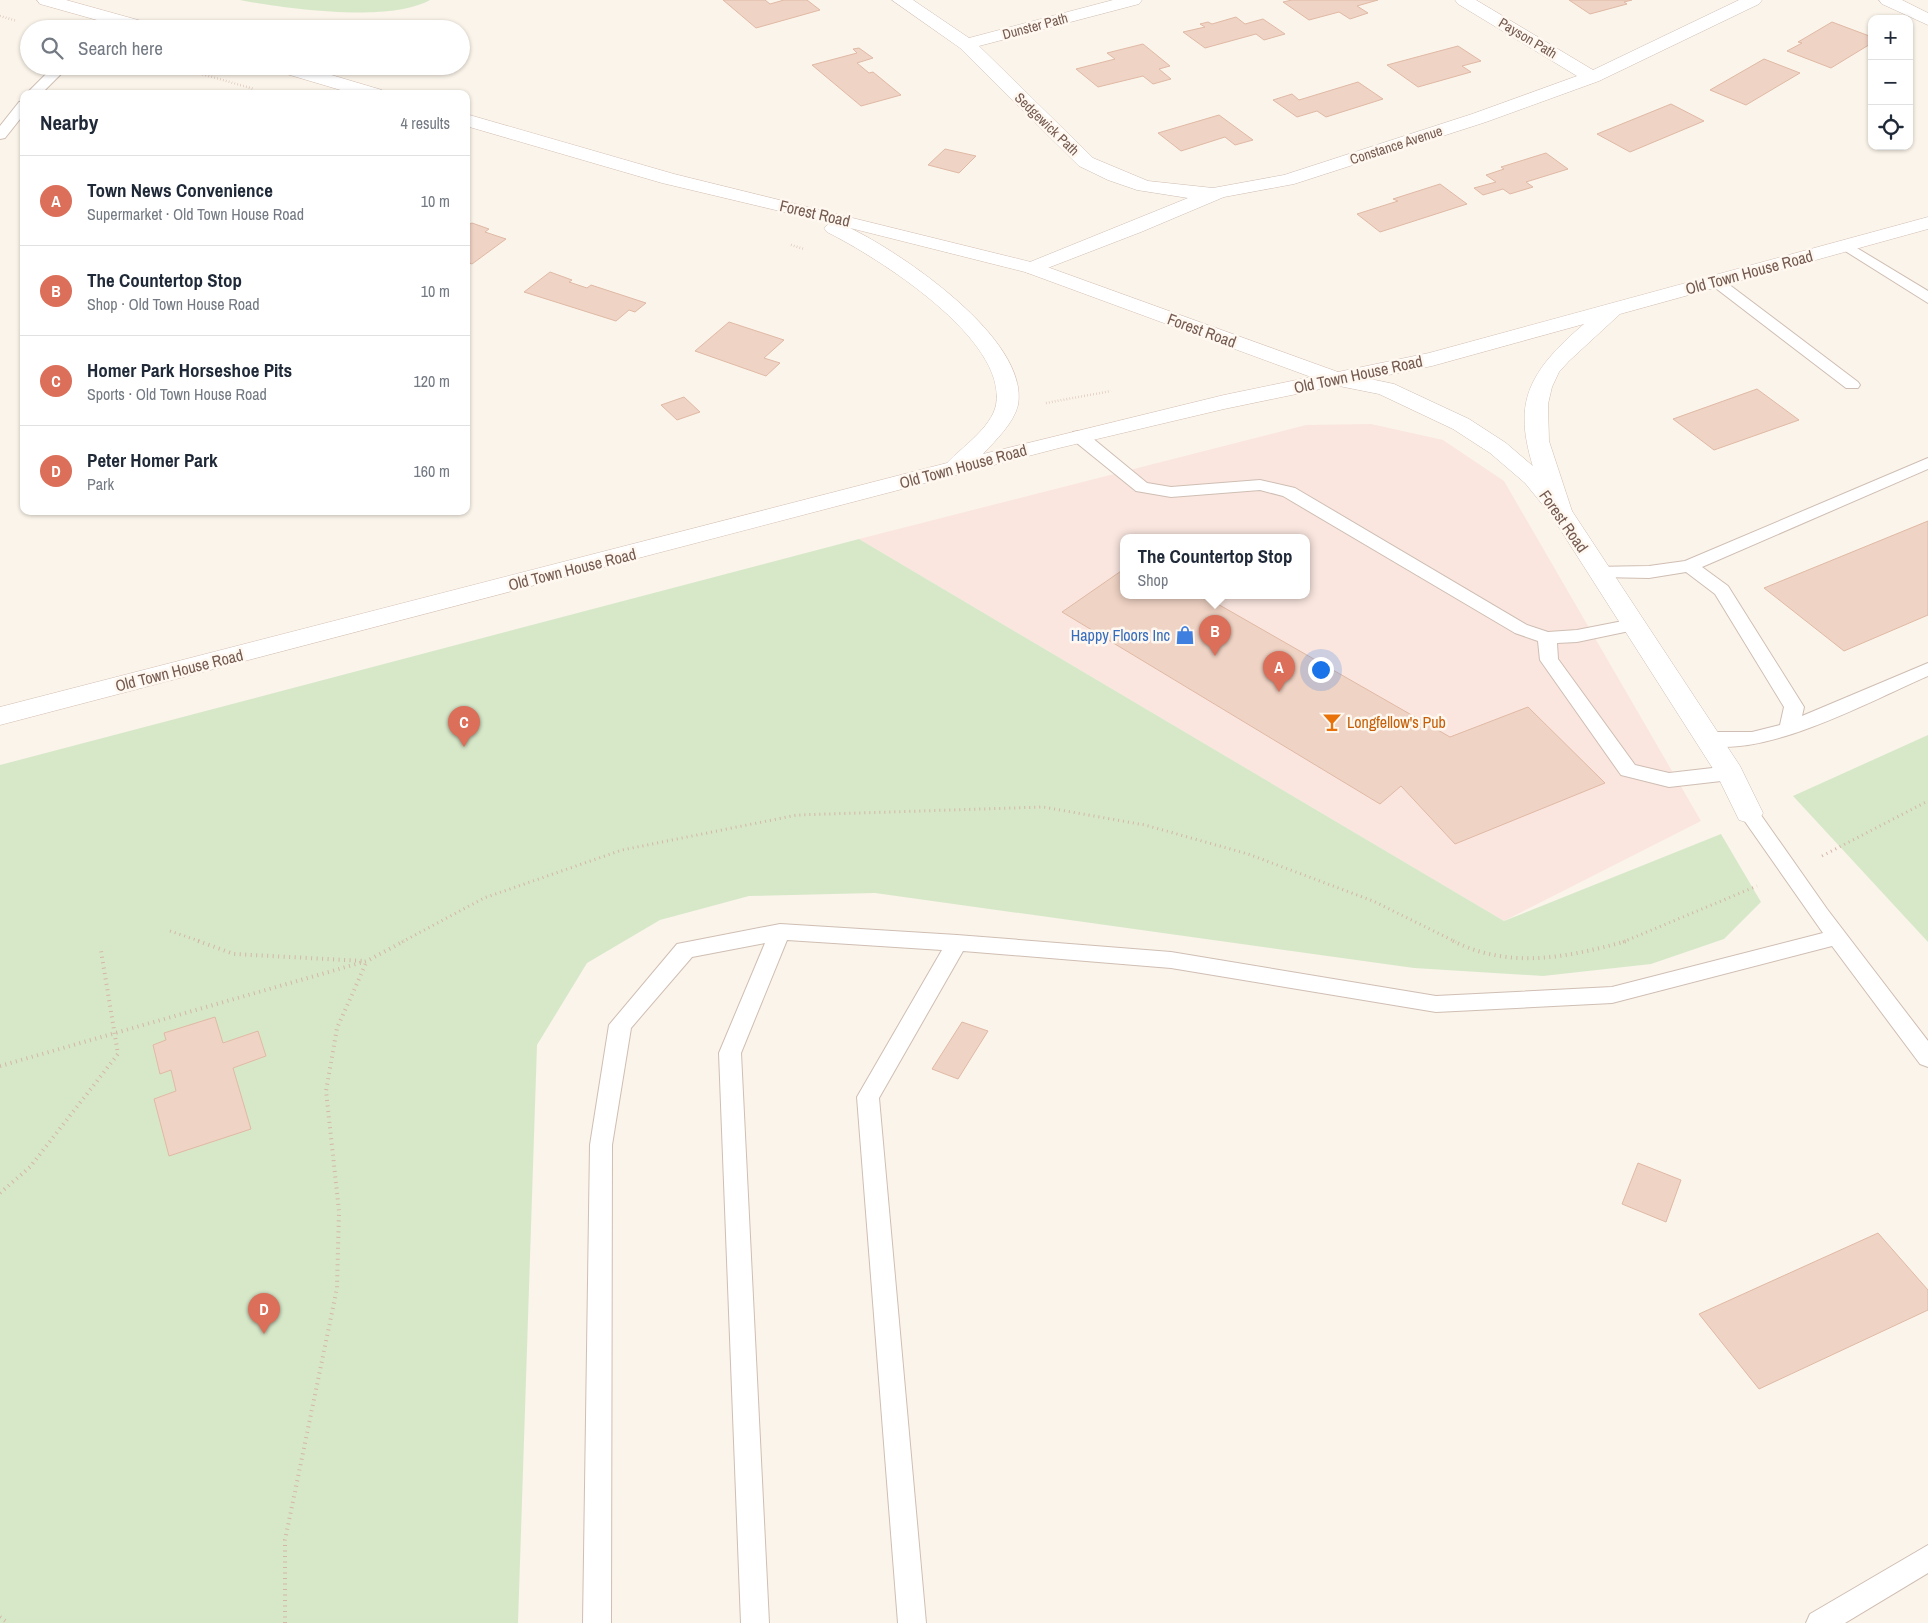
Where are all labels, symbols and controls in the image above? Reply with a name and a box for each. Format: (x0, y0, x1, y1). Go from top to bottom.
street label: Dunster Path (1000, 9, 1070, 43)
street label: Payson Path (1495, 14, 1561, 62)
map controls (1868, 15, 1913, 150)
button: + (1868, 15, 1913, 60)
search box (20, 20, 470, 75)
icon: search (38, 34, 66, 62)
text: Search here (78, 35, 163, 61)
button: − (1868, 60, 1913, 105)
street label: Sedgewick Path (1011, 89, 1083, 159)
button: locate (1868, 105, 1913, 150)
text: Nearby (40, 108, 98, 137)
text: 4 results (400, 112, 450, 134)
street label: Constance Avenue (1347, 122, 1445, 168)
text: Town News Convenience (87, 177, 273, 203)
text: A (51, 190, 61, 212)
text: 10 m (421, 190, 450, 212)
street label: Forest Road (778, 194, 852, 232)
text: Supermarket · Old Town House Road (87, 203, 304, 225)
street label: Old Town House Road (1683, 244, 1815, 300)
text: The Countertop Stop (87, 267, 242, 293)
text: B (51, 280, 61, 302)
text: 10 m (421, 280, 450, 302)
text: Shop · Old Town House Road (87, 293, 260, 315)
street label: Forest Road (1165, 307, 1239, 353)
street label: Old Town House Road (1292, 350, 1424, 398)
text: Homer Park Horseshoe Pits (87, 357, 292, 383)
text: C (51, 370, 61, 392)
text: 120 m (414, 370, 450, 392)
text: Sports · Old Town House Road (87, 383, 267, 405)
street label: Old Town House Road (897, 438, 1029, 494)
text: Peter Homer Park (87, 447, 218, 473)
text: D (51, 460, 61, 482)
text: 160 m (414, 460, 450, 482)
text: Park (87, 473, 114, 495)
street label: Forest Road (1534, 485, 1594, 557)
popup (1120, 534, 1310, 599)
street label: Old Town House Road (506, 542, 638, 596)
text: The Countertop Stop (1138, 543, 1292, 569)
text: Shop (1138, 569, 1168, 591)
pin: B (1199, 615, 1231, 656)
place label: Happy Floors Inc (1071, 624, 1170, 646)
shop icon: Happy Floors Inc (1174, 624, 1196, 646)
street label: Old Town House Road (113, 643, 245, 697)
pin: A (1263, 651, 1295, 692)
your location (1308, 657, 1334, 683)
pin: C (448, 706, 480, 747)
bar icon: Longfellow's Pub (1321, 711, 1343, 733)
place label: Longfellow's Pub (1347, 711, 1446, 733)
pin: D (248, 1293, 280, 1334)

